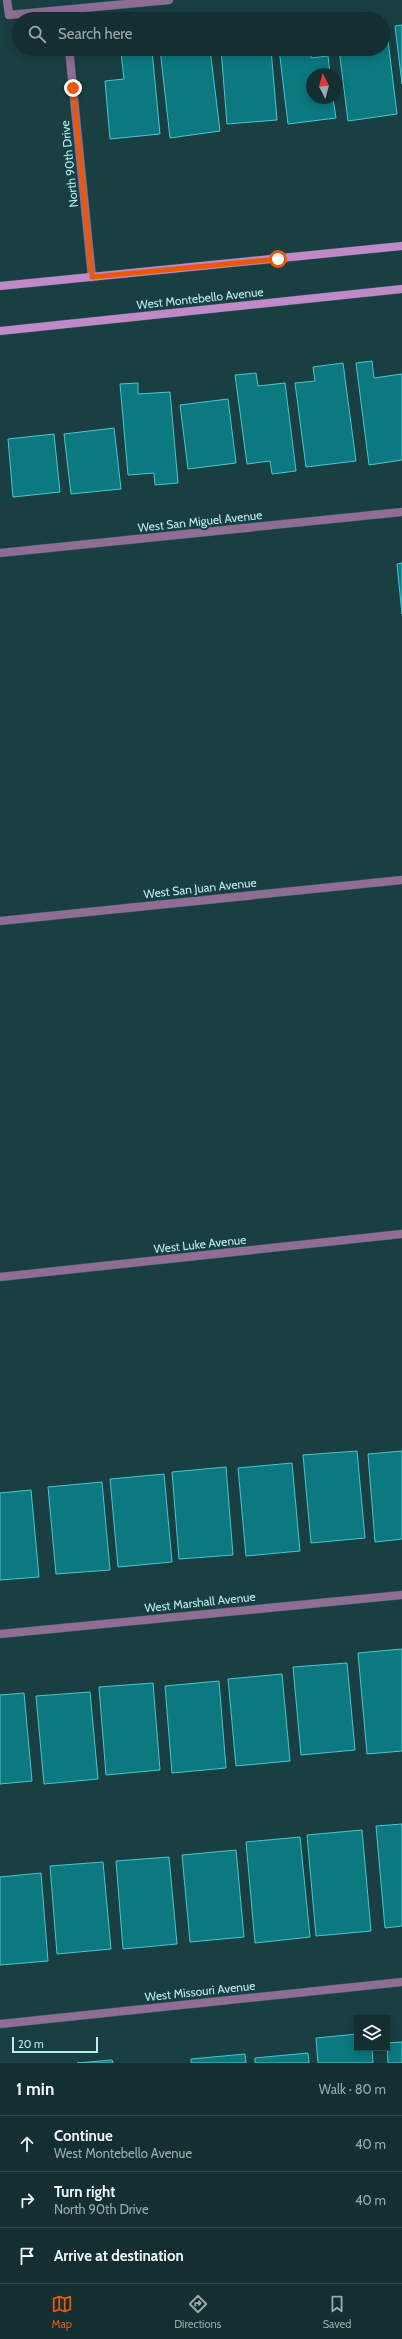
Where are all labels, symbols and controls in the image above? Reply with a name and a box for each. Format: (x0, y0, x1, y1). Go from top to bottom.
search box (12, 12, 390, 56)
icon: search (26, 23, 48, 45)
text: Search here (58, 25, 133, 43)
north arrow (306, 68, 342, 104)
route end (64, 79, 82, 97)
street label: North 90th Drive (57, 120, 81, 208)
route start (269, 250, 287, 268)
street label: West Montebello Avenue (136, 284, 264, 312)
street label: West San Miguel Avenue (137, 507, 263, 535)
street label: West San Juan Avenue (143, 875, 257, 901)
street label: West Luke Avenue (153, 1232, 247, 1256)
street label: West Marshall Avenue (144, 1589, 256, 1615)
street label: West Missouri Avenue (144, 1978, 256, 2004)
map controls (354, 2015, 390, 2051)
button: layers (354, 2015, 390, 2051)
scale bar (12, 2035, 98, 2054)
text: 20 m (18, 2037, 44, 2051)
text: 1 min (16, 2079, 54, 2099)
text: Walk · 80 m (319, 2081, 386, 2097)
text: Continue (54, 2127, 113, 2145)
icon: ahead (16, 2133, 38, 2155)
text: 40 m (355, 2136, 386, 2152)
text: West Montebello Avenue (54, 2145, 192, 2161)
text: Turn right (54, 2183, 115, 2201)
icon: right (16, 2189, 38, 2211)
text: 40 m (355, 2192, 386, 2208)
text: North 90th Drive (54, 2201, 149, 2217)
icon: arrive (16, 2245, 38, 2267)
text: Arrive at destination (54, 2247, 184, 2265)
tab: Map (51, 2293, 73, 2331)
tab: Directions (174, 2293, 221, 2331)
tab: Saved (323, 2293, 351, 2331)

